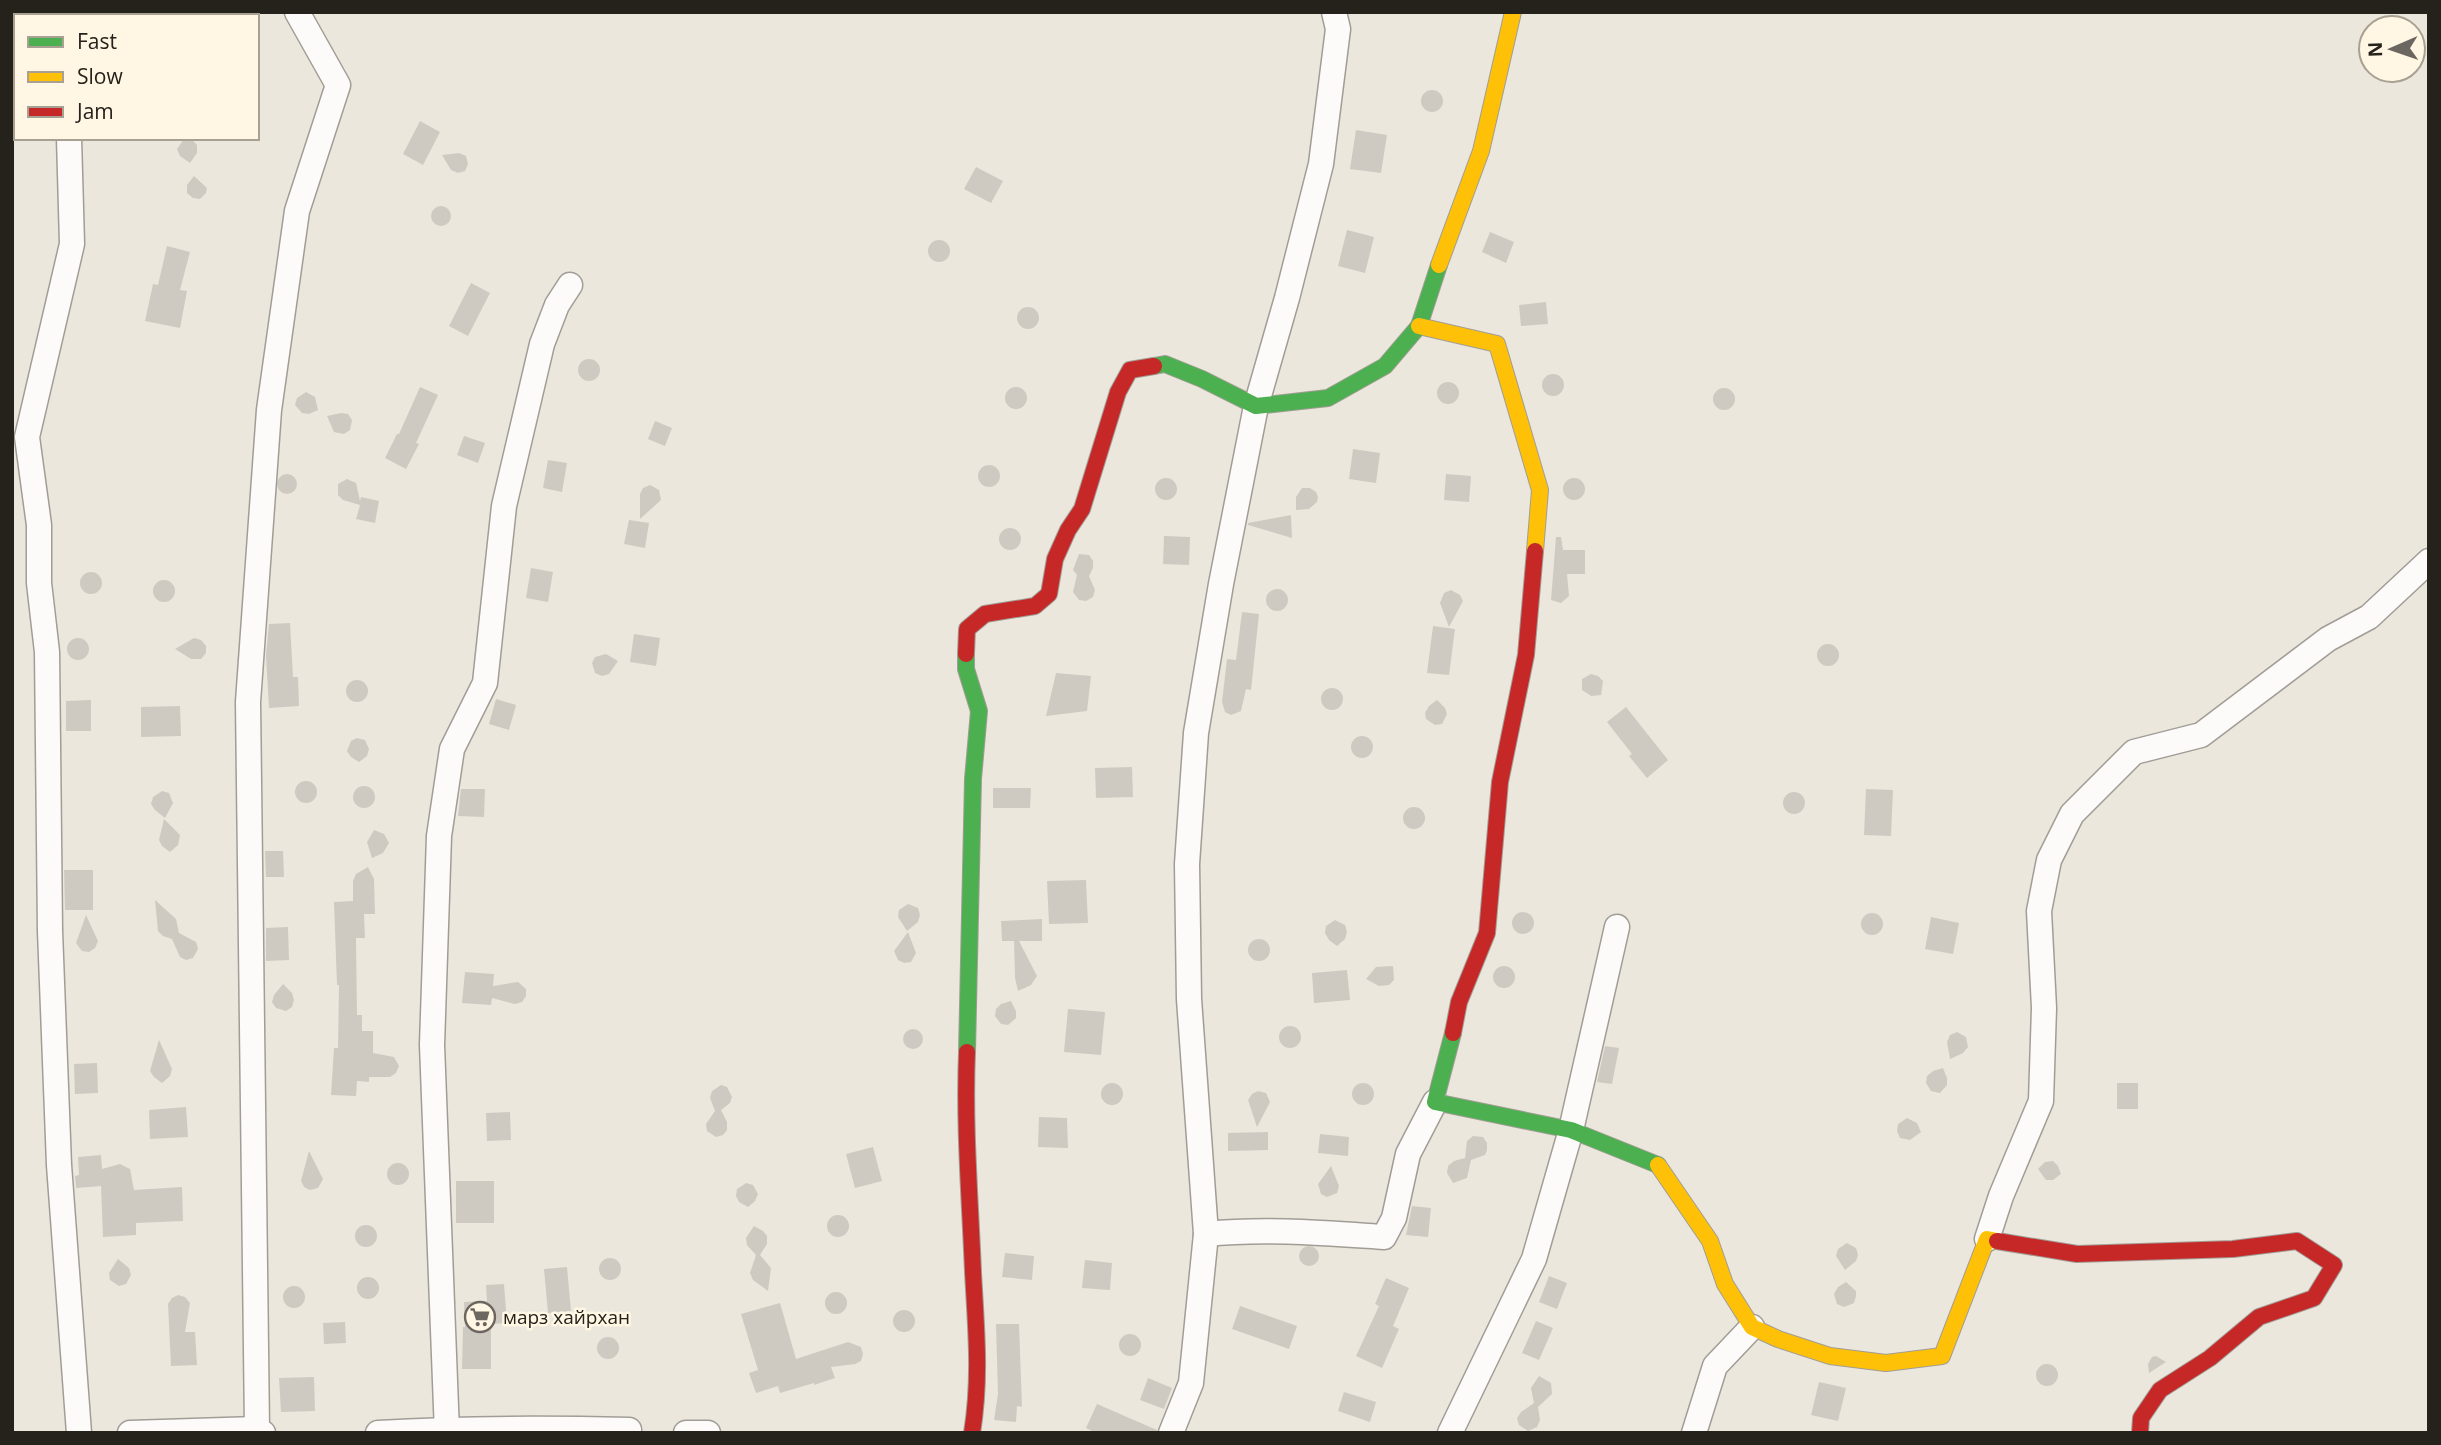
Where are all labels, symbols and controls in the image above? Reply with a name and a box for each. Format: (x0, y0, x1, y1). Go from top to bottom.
legend (14, 14, 259, 140)
north arrow (2357, 14, 2427, 84)
text: Fast (77, 27, 117, 55)
text: N (2362, 41, 2388, 58)
text: Slow (77, 62, 123, 90)
text: Jam (75, 97, 114, 125)
supermarket icon: марз хайрхан (463, 1300, 497, 1334)
place label: марз хайрхан (503, 1304, 630, 1330)

